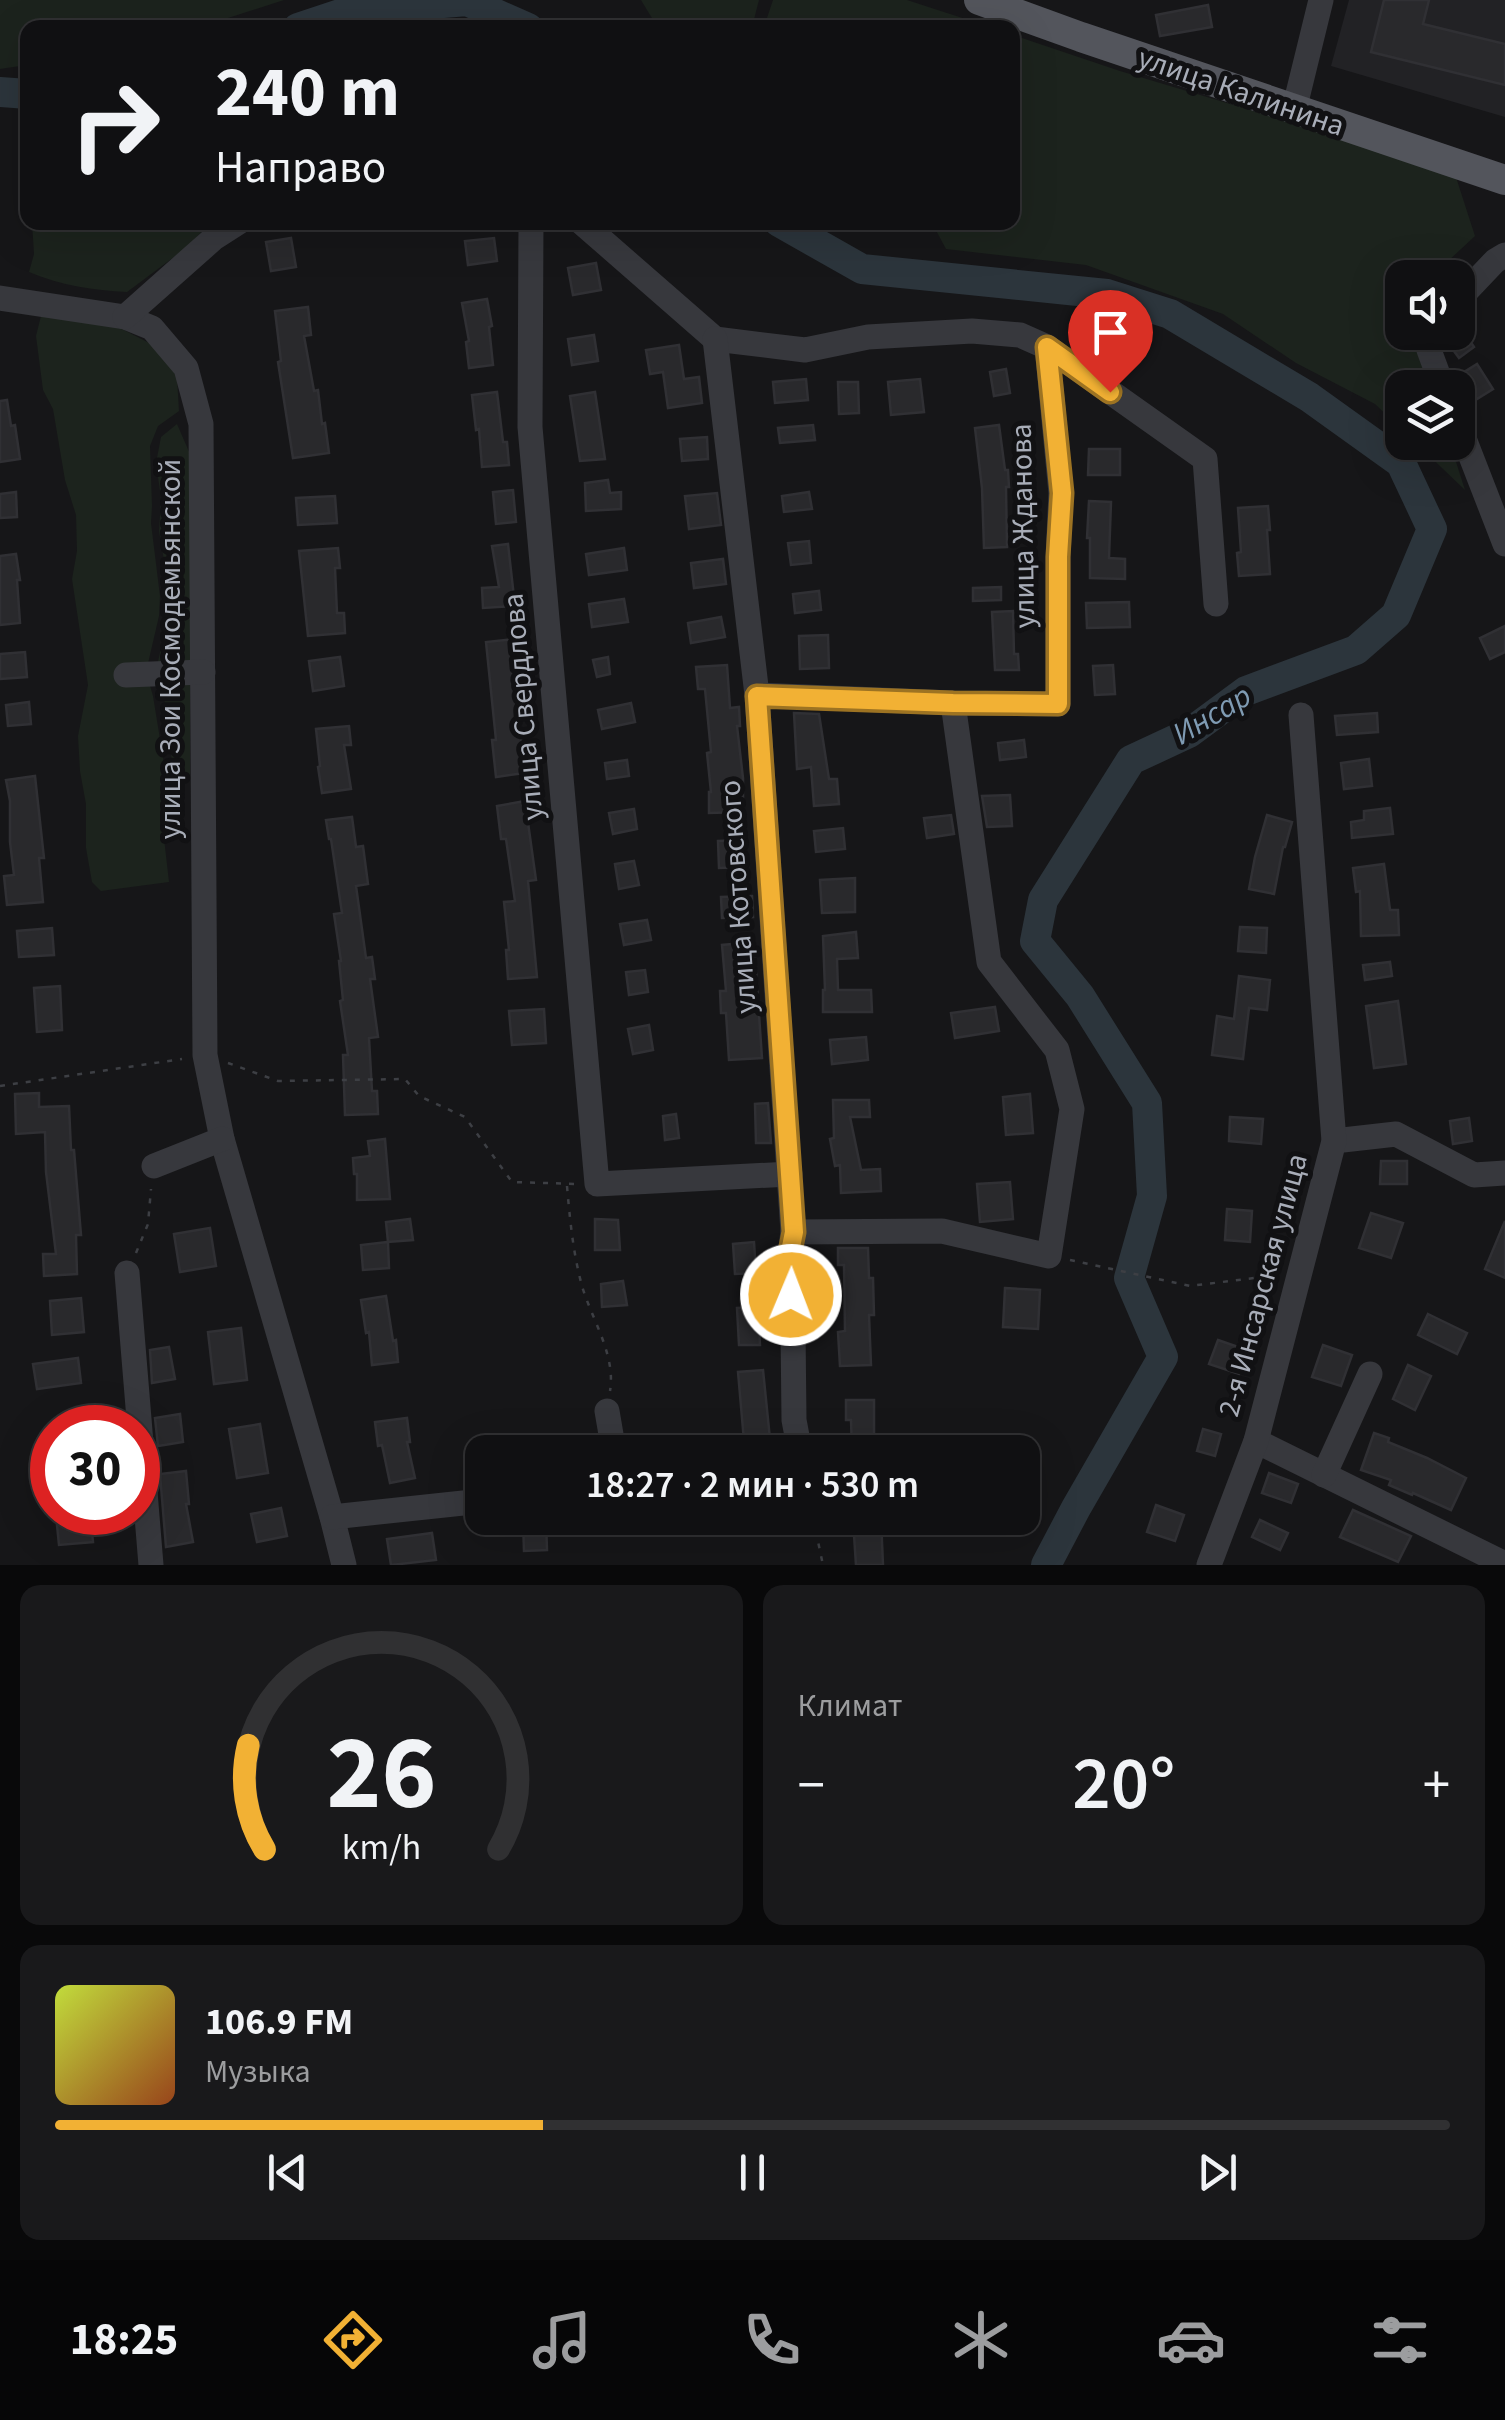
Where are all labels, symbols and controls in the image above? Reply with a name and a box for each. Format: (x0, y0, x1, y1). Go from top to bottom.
street label: улица Калинина (1132, 37, 1350, 147)
text: 240 m (215, 43, 400, 143)
icon: right (50, 60, 180, 190)
text: Направо (215, 136, 386, 200)
map controls (1385, 260, 1475, 460)
button: sound (1385, 260, 1475, 350)
pin (1068, 290, 1153, 393)
icon: arrive (1083, 305, 1138, 360)
button: layers (1385, 370, 1475, 460)
street label: улица Жданова (1000, 423, 1046, 629)
street label: улица Зои Космодемьянской (149, 459, 192, 839)
street label: улица Свердлова (492, 592, 554, 822)
water label: Инсар (1164, 673, 1260, 757)
street label: улица Котовского (708, 779, 768, 1015)
street label: 2-я Инсарская улица (1207, 1149, 1319, 1421)
position arrow (739, 1243, 843, 1347)
speed limit sign: 30 (30, 1405, 160, 1535)
text: 18:27 · 2 мин · 530 m (586, 1458, 919, 1512)
text: Климат (798, 1683, 902, 1729)
text: 26 (326, 1701, 436, 1849)
text: 20° (1072, 1731, 1175, 1838)
text: − (798, 1747, 825, 1825)
text: + (1423, 1747, 1450, 1825)
text: km/h (342, 1822, 421, 1873)
text: 106.9 FM (205, 1995, 353, 2049)
text: Музыка (205, 2049, 311, 2095)
icon: previous (260, 2145, 315, 2200)
icon: pause (725, 2145, 780, 2200)
icon: next (1190, 2145, 1245, 2200)
icon: directions (318, 2305, 388, 2375)
icon: music (527, 2305, 597, 2375)
icon: phone (737, 2305, 807, 2375)
icon: climate (946, 2305, 1016, 2375)
icon: car (1156, 2305, 1226, 2375)
icon: filters (1365, 2305, 1435, 2375)
text: 18:25 (70, 2308, 178, 2372)

